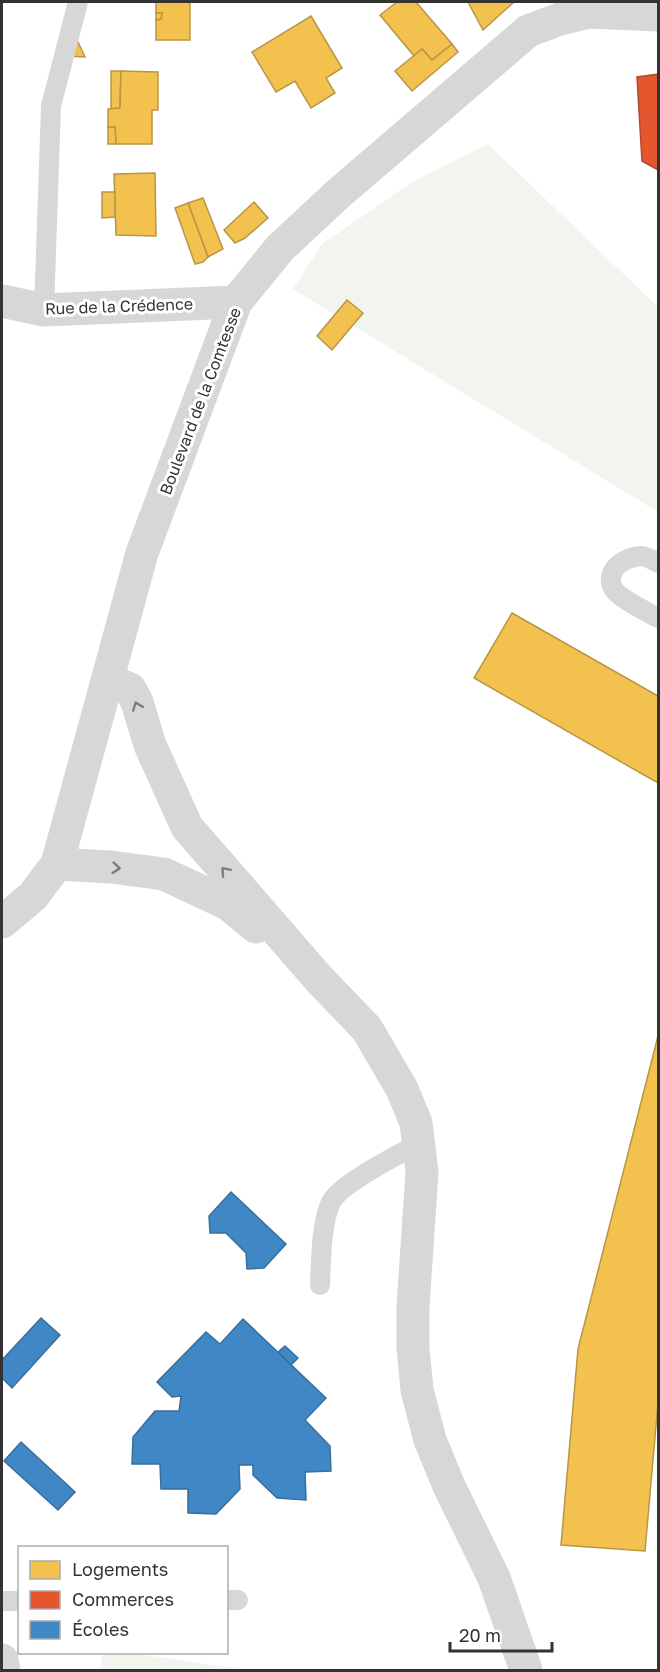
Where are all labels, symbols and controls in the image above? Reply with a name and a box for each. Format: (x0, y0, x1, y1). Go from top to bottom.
street label: Rue de la Crédence (45, 293, 193, 319)
street label: Boulevard de la Comtesse (155, 305, 245, 497)
one-way arrow (132, 701, 145, 711)
one-way arrow (111, 861, 120, 874)
one-way arrow (222, 867, 233, 878)
legend (18, 1546, 228, 1654)
text: Logements (72, 1558, 168, 1580)
text: Commerces (72, 1588, 174, 1610)
scale bar (450, 1615, 552, 1653)
text: Écoles (72, 1618, 129, 1640)
text: 20 m (459, 1624, 501, 1646)

